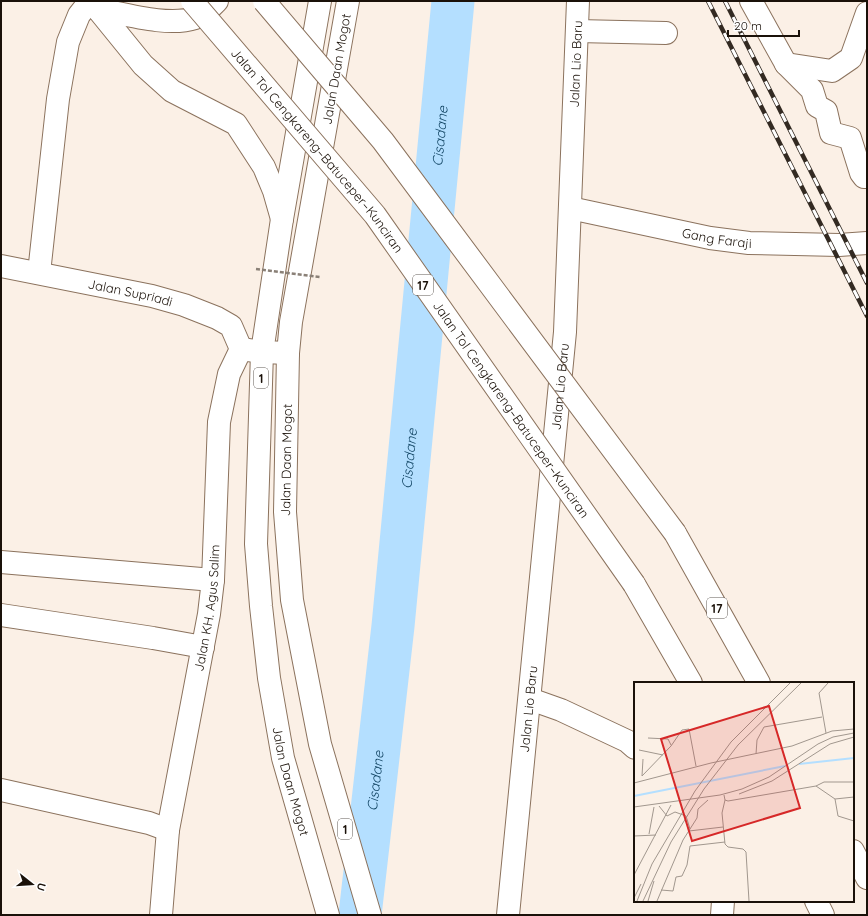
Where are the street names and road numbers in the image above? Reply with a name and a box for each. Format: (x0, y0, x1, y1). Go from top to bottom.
street label: Jalan Daan Mogot (318, 12, 354, 126)
street label: Jalan Lio Baru (566, 20, 585, 108)
street label: Jalan Tol Cengkareng–Batuceper–Kunciran (228, 45, 407, 256)
street label: Gang Faraji (681, 224, 752, 251)
street label: Jalan Supriadi (87, 275, 175, 309)
road number: 17 (413, 275, 433, 295)
street label: Jalan Tol Cengkareng–Batuceper–Kunciran (430, 298, 593, 521)
street label: Jalan Lio Baru (547, 342, 572, 431)
road number: 1 (254, 368, 268, 388)
street label: Jalan Daan Mogot (277, 404, 295, 516)
street label: Jalan KH. Agus Salim (190, 544, 222, 672)
road number: 17 (707, 598, 727, 618)
street label: Jalan Lio Baru (516, 665, 540, 753)
street label: Jalan Daan Mogot (270, 725, 313, 838)
road number: 1 (338, 819, 352, 839)

